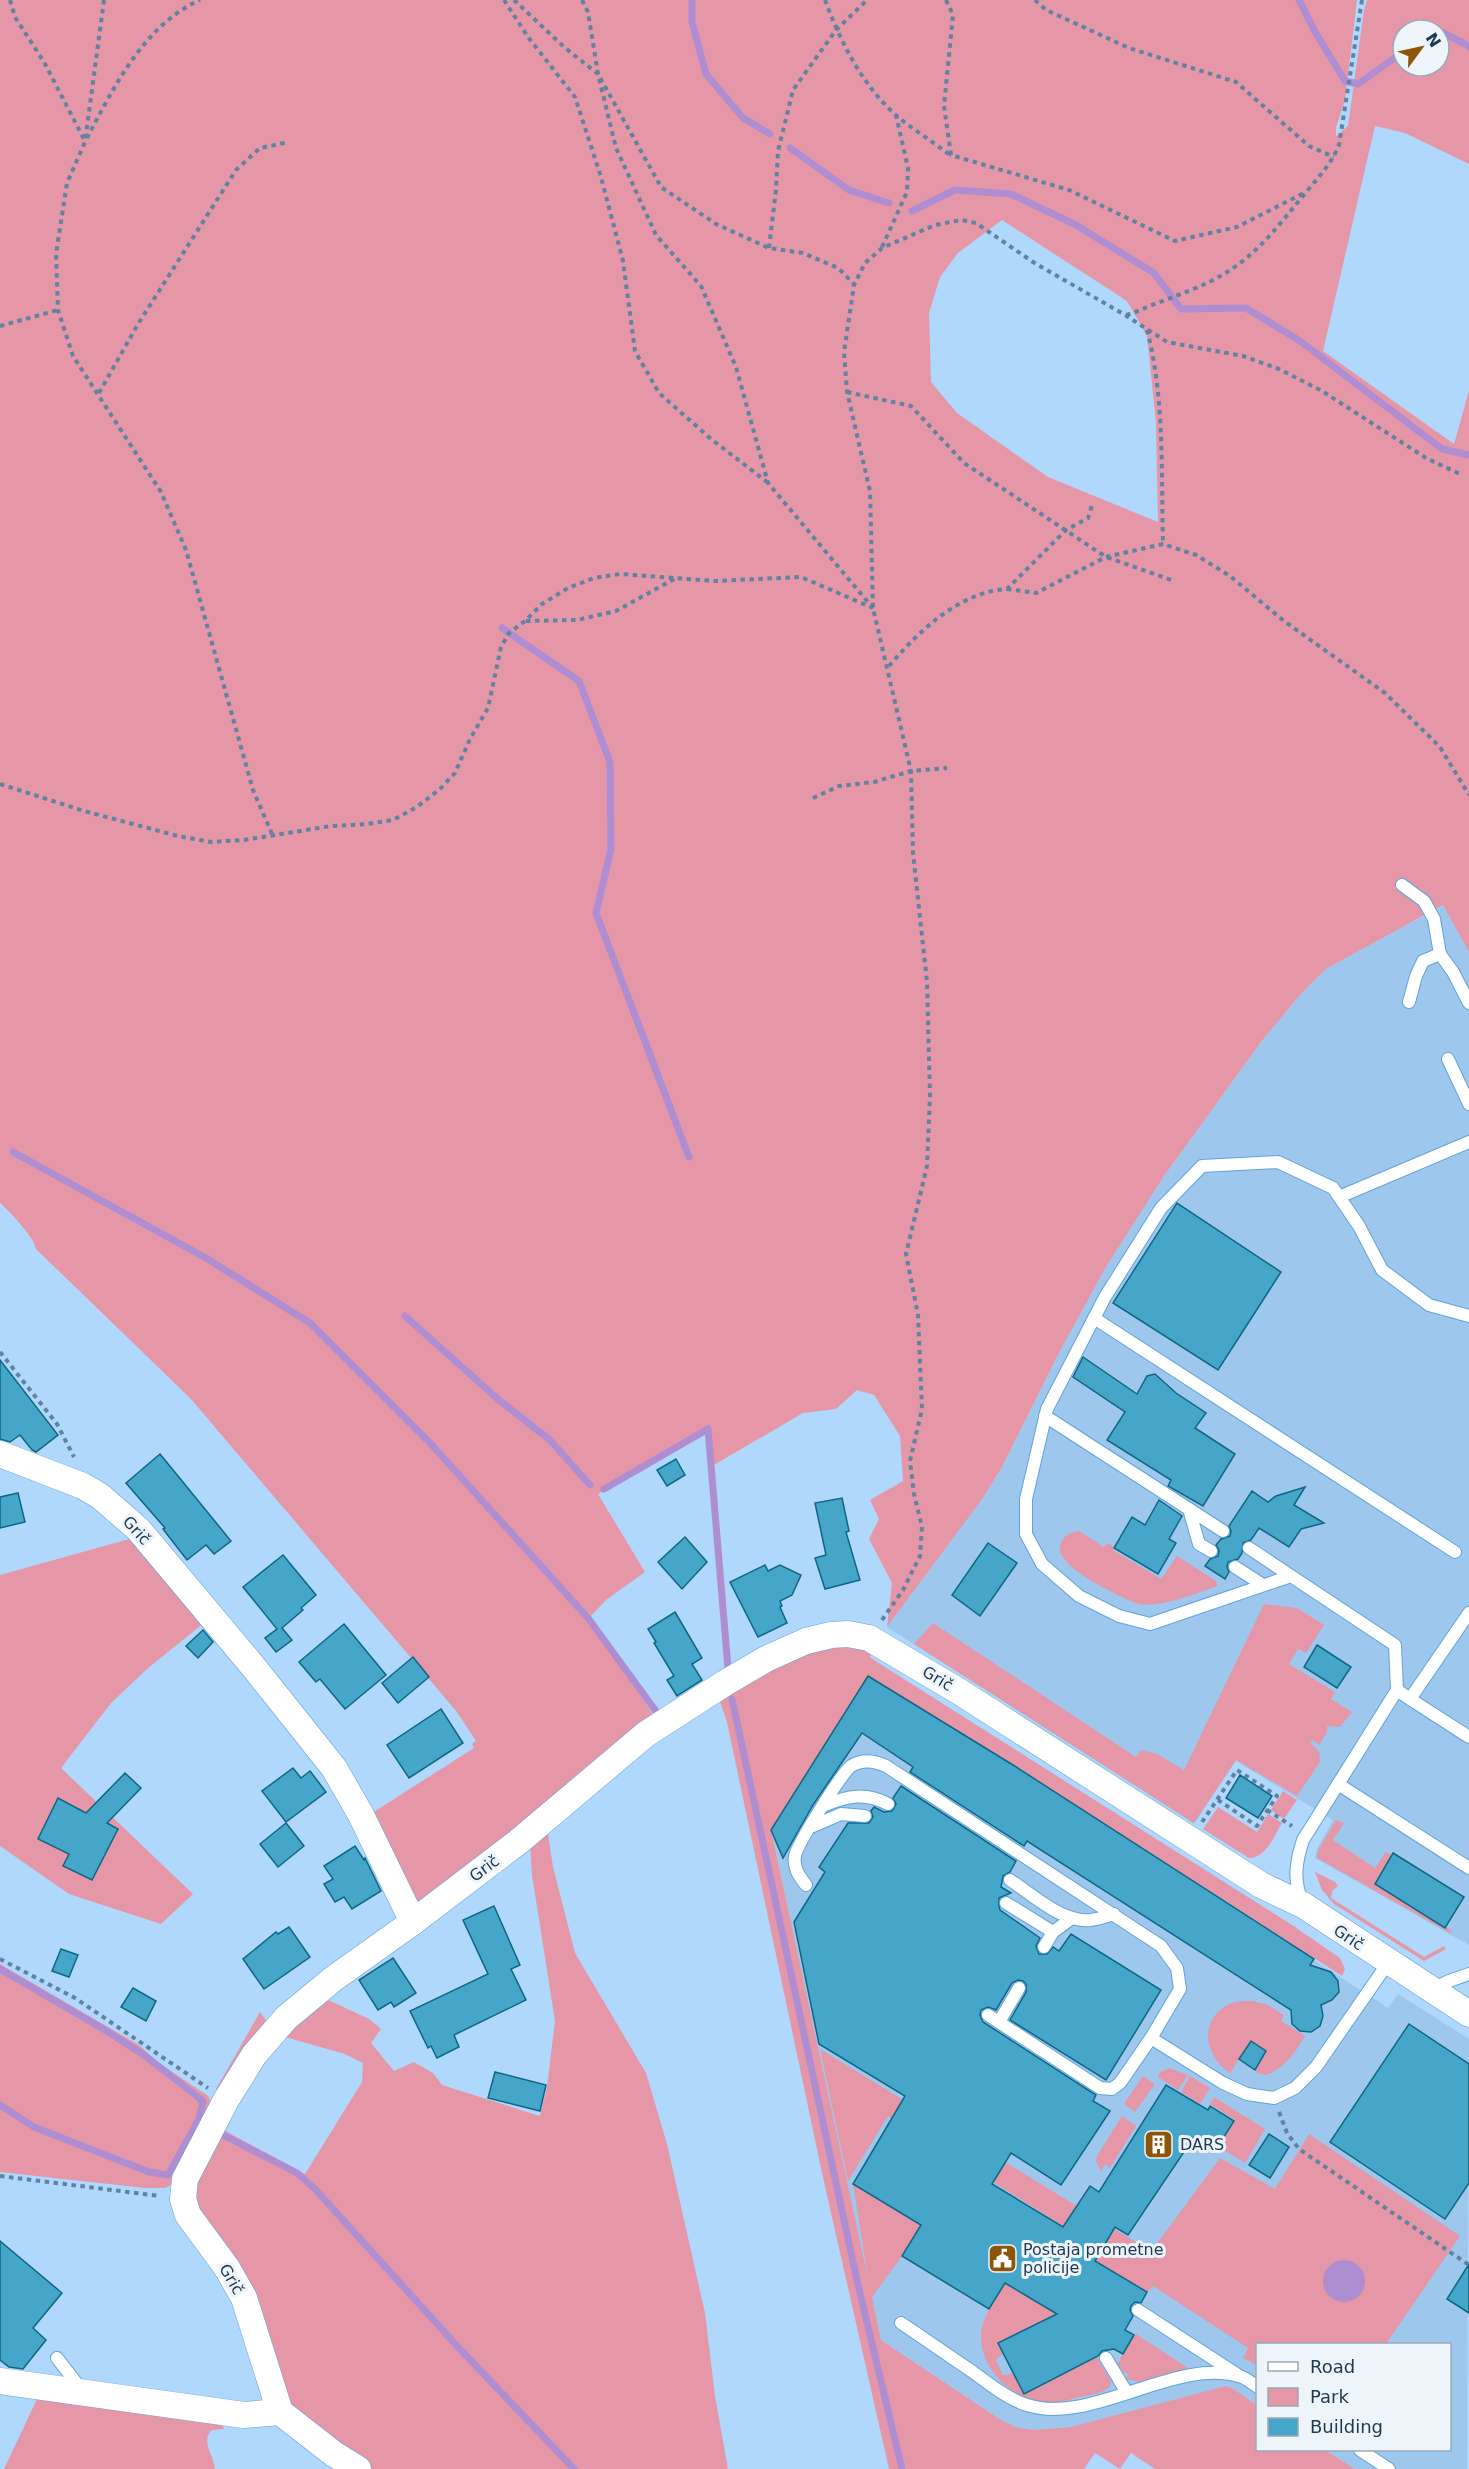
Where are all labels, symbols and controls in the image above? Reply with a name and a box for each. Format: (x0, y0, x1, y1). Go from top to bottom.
north arrow (1391, 18, 1451, 78)
text: N (1422, 29, 1445, 51)
street label: Grič (119, 1512, 155, 1549)
street label: Grič (919, 1662, 956, 1695)
street label: Grič (466, 1851, 503, 1886)
street label: Grič (1330, 1921, 1367, 1954)
building icon: DARS (1143, 2128, 1175, 2160)
place label: DARS (1180, 2135, 1224, 2154)
place label: Postaja prometne policije (1023, 2240, 1163, 2277)
public building icon: Postaja prometne policije (986, 2242, 1018, 2274)
street label: Grič (215, 2261, 248, 2298)
legend (1256, 2343, 1451, 2451)
text: Road (1310, 2356, 1355, 2377)
text: Park (1310, 2386, 1349, 2407)
text: Building (1310, 2416, 1383, 2437)

